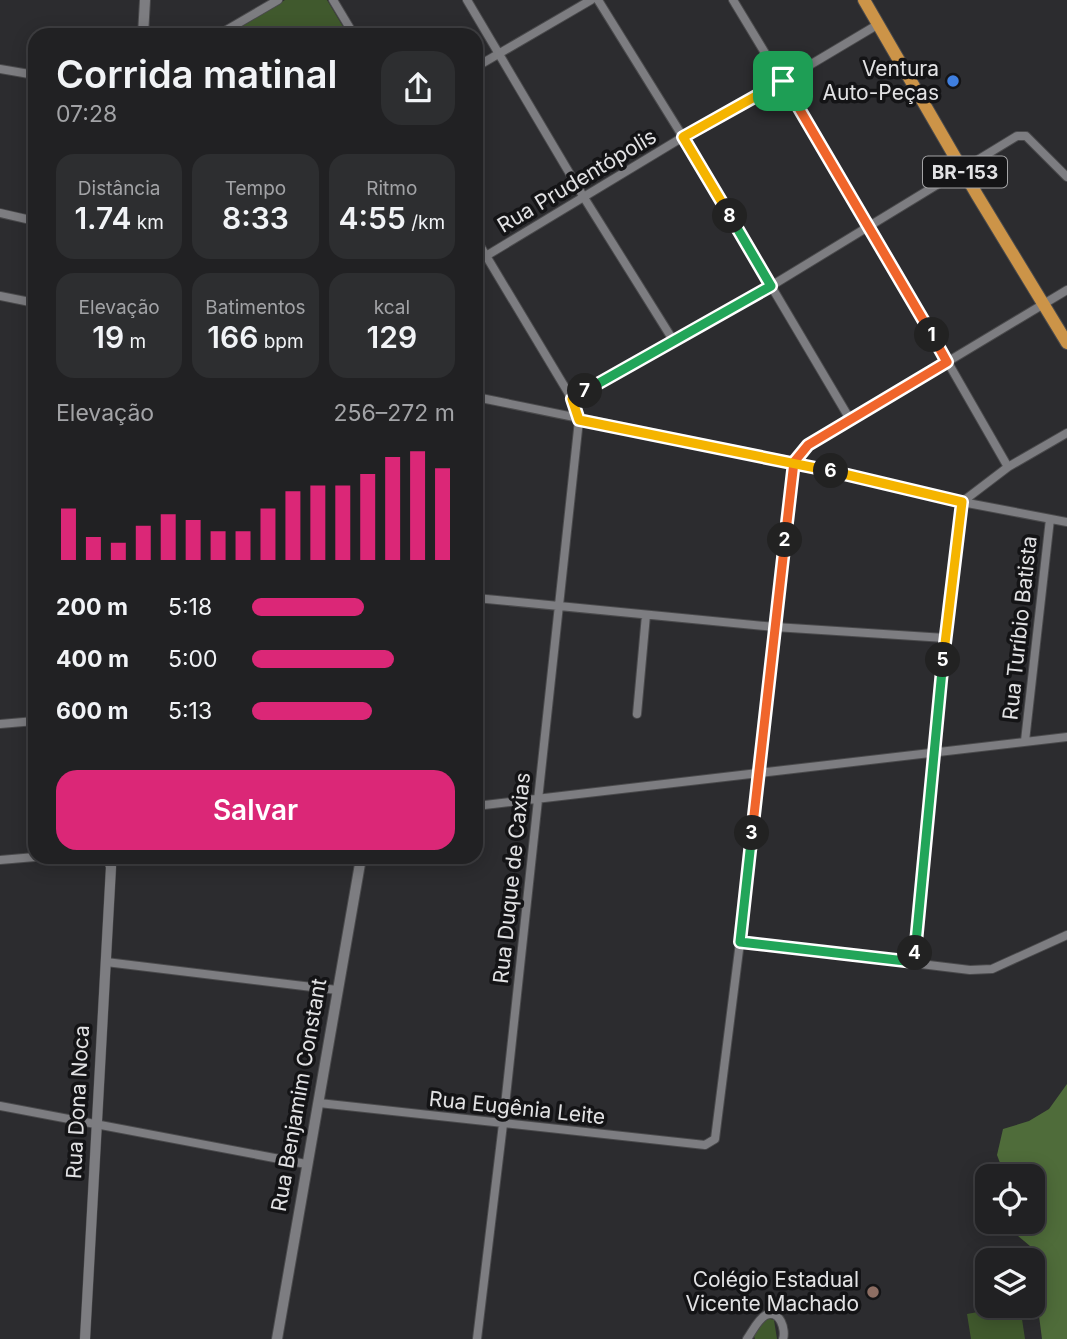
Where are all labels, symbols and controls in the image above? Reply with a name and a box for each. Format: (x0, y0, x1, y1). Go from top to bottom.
text: Corrida matinal (56, 51, 338, 97)
button: share (381, 51, 455, 125)
pin (753, 51, 813, 111)
place label: Ventura Auto-Peças (823, 56, 939, 105)
icon: arrive (764, 62, 802, 100)
marker: Ventura Auto-Peças (945, 73, 961, 89)
text: 07:28 (56, 100, 117, 128)
street label: Rua Prudentópolis (493, 123, 661, 238)
road number: BR-153 (923, 156, 1007, 188)
text: Distância (78, 177, 161, 200)
text: Tempo (225, 177, 286, 200)
text: Ritmo (366, 177, 417, 200)
pin: 8 (712, 198, 748, 234)
text: 1.74 (74, 200, 132, 236)
text: 8:33 (222, 200, 289, 236)
text: 4:55 (339, 200, 406, 236)
text: 8 (723, 204, 736, 227)
text: km (132, 211, 164, 234)
text: /km (406, 211, 445, 234)
text: Elevação (79, 296, 160, 319)
text: Batimentos (205, 296, 306, 319)
text: kcal (374, 296, 410, 319)
pin: 1 (914, 318, 950, 352)
text: 19 (92, 319, 124, 355)
text: 166 (207, 319, 258, 355)
text: 129 (367, 319, 417, 355)
text: 1 (927, 323, 936, 346)
text: m (124, 330, 146, 353)
text: bpm (258, 330, 304, 353)
pin: 7 (568, 374, 602, 408)
text: 7 (579, 379, 590, 402)
text: Elevação (56, 399, 154, 427)
text: 256–272 m (334, 399, 455, 427)
pin: 6 (814, 454, 848, 489)
text: 6 (824, 459, 837, 482)
pin: 2 (768, 522, 802, 558)
text: 2 (779, 528, 790, 551)
street label: Rua Turíbio Batista (997, 535, 1042, 721)
text: 200 m (56, 593, 128, 621)
text: 5:18 (168, 593, 212, 621)
pin: 5 (926, 642, 960, 678)
text: 400 m (56, 645, 129, 673)
text: 5:00 (168, 645, 218, 673)
text: 5 (936, 648, 949, 671)
text: 600 m (56, 697, 128, 725)
text: 5:13 (168, 697, 212, 725)
button: Salvar (56, 770, 455, 850)
street label: Rua Duque de Caxias (488, 771, 535, 985)
pin: 3 (734, 816, 770, 850)
text: 3 (745, 821, 758, 844)
pin: 4 (898, 936, 932, 970)
text: 4 (908, 941, 921, 964)
street label: Rua Benjamim Constant (266, 976, 331, 1213)
street label: Rua Dona Noca (61, 1024, 94, 1179)
street label: Rua Eugênia Leite (428, 1086, 606, 1129)
map controls (975, 1164, 1045, 1318)
button: locate (975, 1164, 1045, 1234)
button: layers (975, 1248, 1045, 1318)
place label: Colégio Estadual Vicente Machado (686, 1267, 859, 1316)
marker: Colégio Estadual Vicente Machado (865, 1284, 881, 1300)

